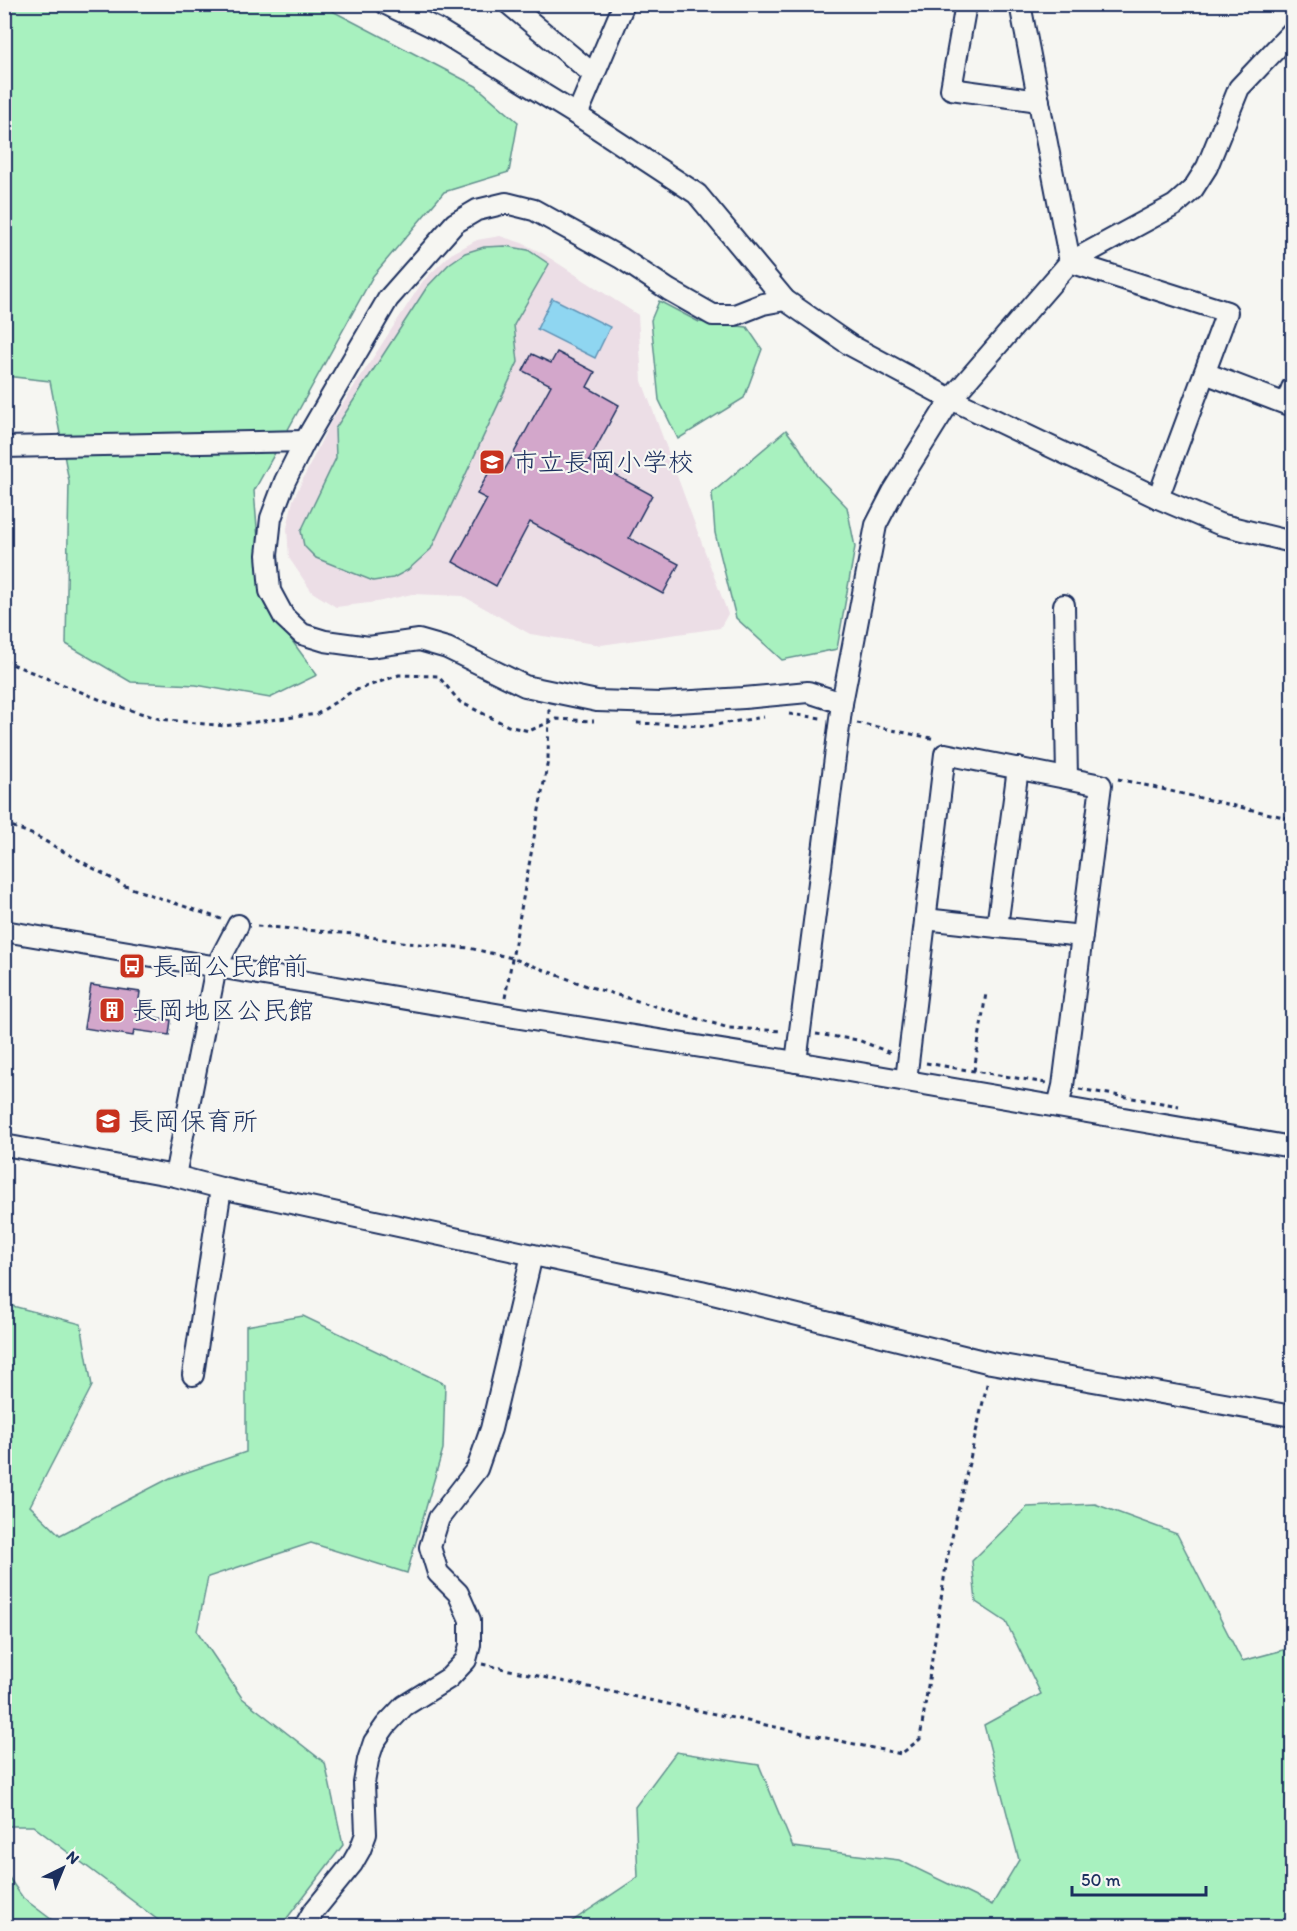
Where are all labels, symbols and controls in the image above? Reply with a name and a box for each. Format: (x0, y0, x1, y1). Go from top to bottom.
place label: 市立長岡小学校 (512, 446, 694, 478)
school or university icon: 市立長岡小学校 (477, 447, 507, 477)
place label: 長岡公民館前 (152, 950, 308, 982)
bus stop icon: 長岡公民館前 (117, 951, 147, 981)
place label: 長岡地区公民館 (132, 994, 314, 1026)
building icon: 長岡地区公民館 (97, 995, 127, 1025)
place label: 長岡保育所 (128, 1105, 258, 1137)
school or university icon: 長岡保育所 (93, 1106, 123, 1136)
north arrow (33, 1838, 93, 1898)
text: N (62, 1847, 83, 1868)
scale bar (1072, 1859, 1206, 1897)
text: 50 m (1081, 1869, 1121, 1891)

